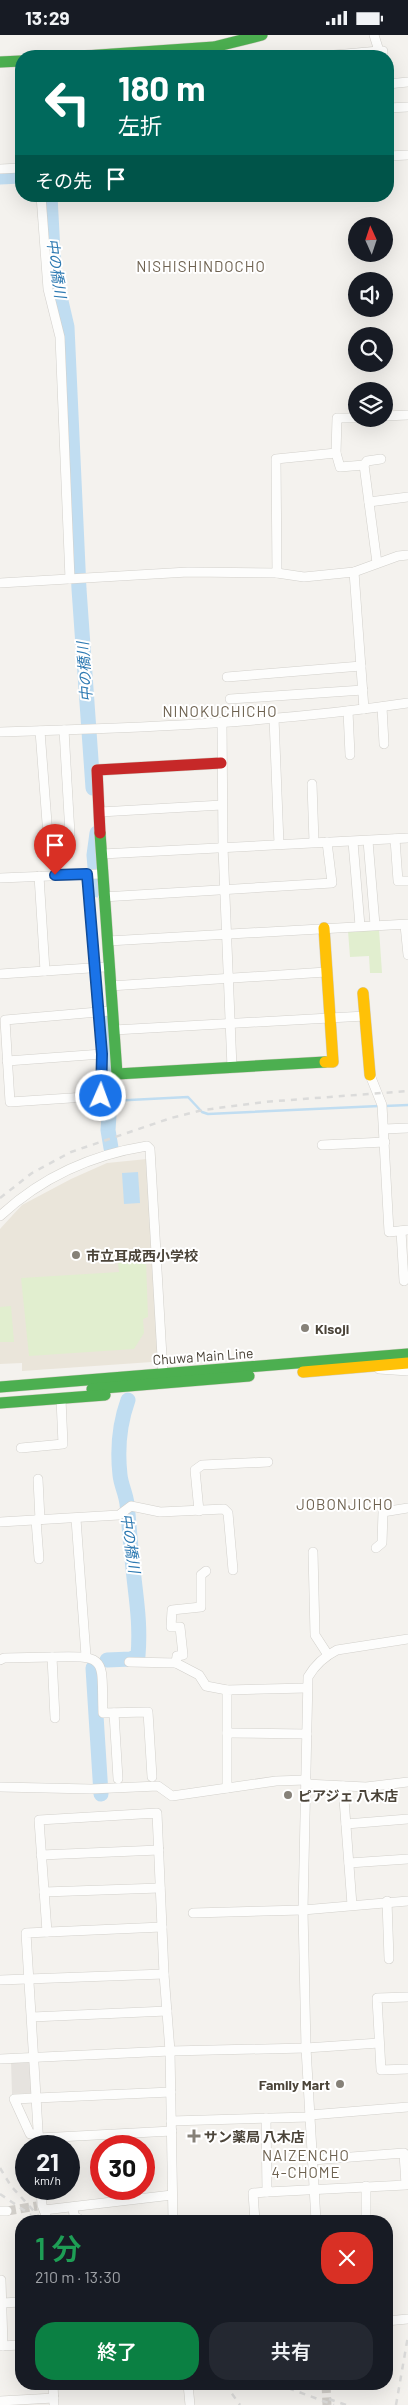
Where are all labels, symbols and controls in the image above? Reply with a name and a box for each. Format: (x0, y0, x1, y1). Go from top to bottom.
text: 13:29 (25, 6, 70, 29)
text: 180 m (118, 66, 206, 108)
icon: left (35, 70, 100, 135)
text: 左折 (118, 112, 162, 138)
icon: arrive (102, 165, 130, 193)
text: その先 (35, 169, 92, 192)
north arrow (348, 217, 392, 263)
map controls (348, 217, 393, 427)
water label: 中の橋川 (44, 237, 70, 301)
district label: NISHISHINDOCHO (136, 257, 266, 275)
button: sound (348, 272, 393, 317)
button: search (348, 327, 393, 372)
button: layers (348, 382, 393, 427)
water label: 中の橋川 (73, 639, 95, 703)
district label: NINOKUCHICHO (162, 702, 278, 720)
pin (34, 824, 76, 875)
icon: arrive (41, 831, 69, 859)
position arrow (74, 1069, 126, 1121)
place label: 市立耳成西小学校 (86, 1247, 198, 1264)
marker: 市立耳成西小学校 (70, 1249, 82, 1261)
place label: Kisoji (315, 1320, 349, 1337)
marker: Kisoji (299, 1322, 311, 1334)
street label: Chuwa Main Line (152, 1344, 254, 1368)
district label: JOBONJICHO (296, 1495, 394, 1513)
water label: 中の橋川 (118, 1512, 144, 1576)
place label: ピアジェ 八木店 (298, 1787, 398, 1804)
marker: ピアジェ 八木店 (282, 1789, 294, 1801)
place label: Family Mart (259, 2076, 330, 2093)
marker: Family Mart (334, 2078, 346, 2090)
place label: サン薬局 八木店 (204, 2128, 305, 2145)
marker: サン薬局 八木店 (188, 2130, 200, 2142)
speed limit sign: 30 (90, 2135, 155, 2200)
text: 21 (36, 2146, 59, 2176)
district label: NAIZENCHO 4-CHOME (262, 2146, 350, 2181)
text: km/h (34, 2173, 61, 2187)
text: 1 分 (35, 2230, 82, 2266)
button: close (321, 2232, 373, 2284)
text: 210 m · 13:30 (35, 2267, 121, 2286)
button: 終了 (35, 2322, 199, 2380)
button: 共有 (209, 2322, 373, 2380)

